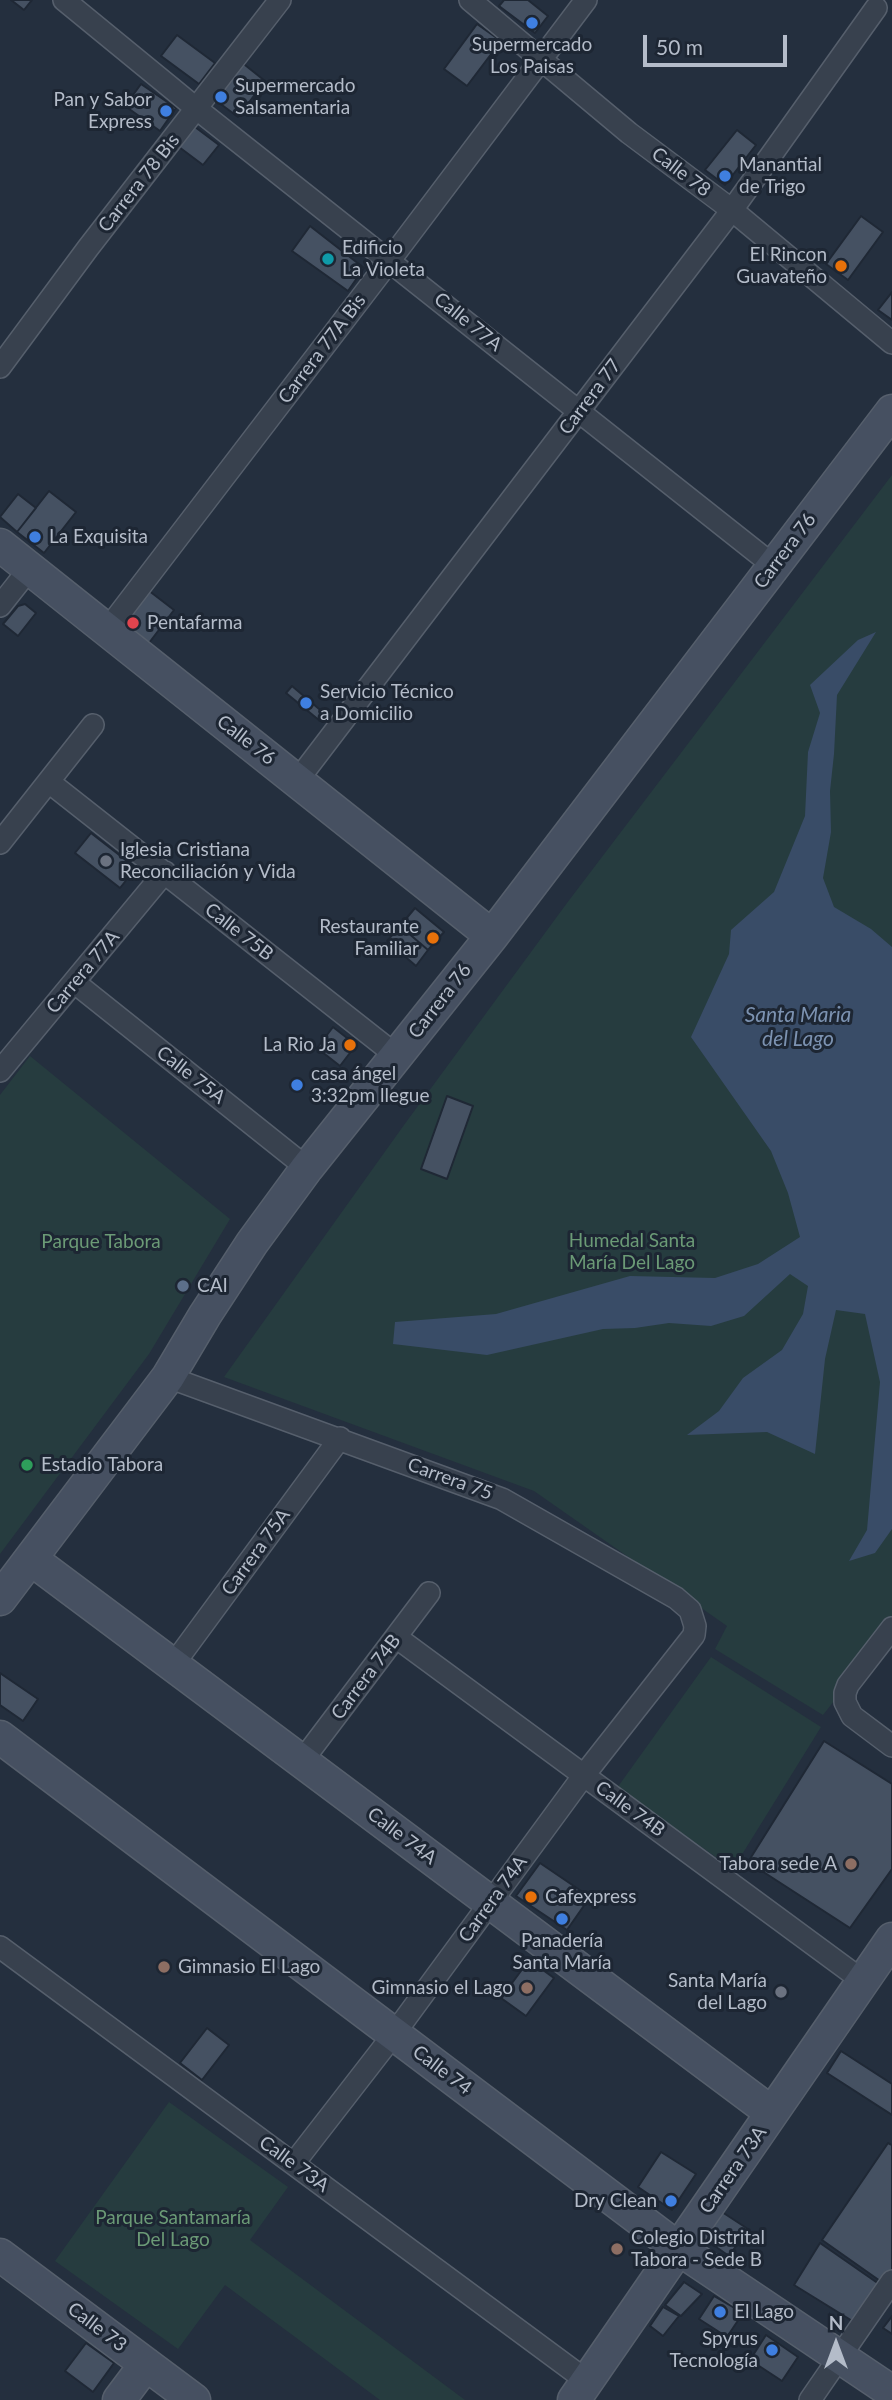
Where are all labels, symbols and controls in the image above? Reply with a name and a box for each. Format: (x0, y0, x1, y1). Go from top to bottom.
marker: Supermercado Los Paisas (524, 15, 540, 31)
scale bar (647, 21, 790, 65)
place label: Supermercado Los Paisas (472, 34, 592, 78)
text: 50 m (656, 34, 703, 59)
place label: Supermercado Salsamentaria (235, 75, 355, 119)
place label: Pan y Sabor Express (53, 89, 152, 133)
marker: Supermercado Salsamentaria (213, 89, 229, 105)
marker: Pan y Sabor Express (158, 103, 174, 119)
street label: Carrera 78 Bis (94, 129, 184, 237)
street label: Calle 78 (647, 142, 715, 202)
place label: Manantial de Trigo (739, 154, 822, 198)
marker: Manantial de Trigo (717, 168, 733, 184)
place label: Edificio La Violeta (342, 237, 425, 281)
place label: El Rincon Guavateño (736, 244, 827, 288)
marker: Edificio La Violeta (320, 251, 336, 267)
marker: El Rincon Guavateño (833, 258, 849, 274)
street label: Calle 77A (429, 288, 507, 356)
street label: Carrera 77A Bis (273, 290, 371, 408)
street label: Carrera 77 (554, 355, 626, 439)
street label: Carrera 76 (749, 509, 821, 593)
place label: La Exquisita (49, 526, 148, 548)
marker: La Exquisita (27, 529, 43, 545)
place label: Pentafarma (147, 612, 243, 634)
marker: Pentafarma (125, 615, 141, 631)
place label: Servicio Técnico a Domicilio (320, 681, 454, 725)
marker: Servicio Técnico a Domicilio (298, 695, 314, 711)
street label: Calle 76 (212, 710, 280, 770)
place label: Iglesia Cristiana Reconciliación y Vida (120, 839, 296, 883)
marker: Iglesia Cristiana Reconciliación y Vida (98, 853, 114, 869)
street label: Calle 75B (200, 898, 278, 966)
place label: Restaurante Familiar (319, 916, 419, 960)
street label: Carrera 77A (42, 926, 124, 1018)
marker: Restaurante Familiar (425, 930, 441, 946)
street label: Carrera 76 (404, 959, 476, 1043)
water label: Santa Maria del Lago (745, 1002, 851, 1052)
place label: La Rio Ja (263, 1034, 336, 1056)
marker: La Rio Ja (342, 1037, 358, 1053)
street label: Calle 75A (152, 1041, 230, 1109)
place label: casa ángel 3:32pm llegue (311, 1063, 429, 1107)
marker: casa ángel 3:32pm llegue (289, 1077, 305, 1093)
park label: Humedal Santa María Del Lago (569, 1230, 695, 1274)
park label: Parque Tabora (41, 1231, 161, 1253)
place label: CAI (197, 1275, 228, 1297)
marker: CAI (175, 1278, 191, 1294)
street label: Carrera 75 (404, 1453, 496, 1505)
place label: Estadio Tabora (41, 1454, 163, 1476)
marker: Estadio Tabora (19, 1457, 35, 1473)
street label: Carrera 75A (217, 1504, 295, 1600)
street label: Carrera 74B (327, 1630, 405, 1724)
street label: Calle 74B (591, 1776, 669, 1842)
street label: Calle 74A (363, 1803, 441, 1869)
street label: Carrera 74A (454, 1851, 532, 1947)
place label: Tabora sede A (719, 1853, 837, 1875)
marker: Tabora sede A (843, 1856, 859, 1872)
place label: Cafexpress (545, 1886, 636, 1908)
marker: Cafexpress (523, 1889, 539, 1905)
marker: Panadería Santa María (554, 1911, 570, 1927)
place label: Panadería Santa María (513, 1930, 611, 1974)
place label: Gimnasio El Lago (178, 1956, 320, 1978)
marker: Gimnasio El Lago (156, 1959, 172, 1975)
place label: Santa María del Lago (668, 1970, 767, 2014)
place label: Gimnasio el Lago (371, 1977, 513, 1999)
marker: Gimnasio el Lago (519, 1980, 535, 1996)
marker: Santa María del Lago (773, 1984, 789, 2000)
street label: Calle 74 (408, 2040, 476, 2100)
street label: Carrera 73A (695, 2122, 771, 2218)
street label: Calle 73A (255, 2131, 333, 2197)
place label: Dry Clean (574, 2190, 657, 2212)
marker: Dry Clean (663, 2193, 679, 2209)
park label: Parque Santamaría Del Lago (95, 2207, 251, 2251)
place label: Colegio Distrital Tabora - Sede B (631, 2227, 765, 2271)
marker: Colegio Distrital Tabora - Sede B (609, 2241, 625, 2257)
street label: Calle 73 (63, 2297, 131, 2357)
place label: El Lago (734, 2301, 794, 2323)
marker: El Lago (712, 2304, 728, 2320)
north arrow (801, 2309, 871, 2379)
text: N (829, 2311, 843, 2334)
place label: Spyrus Tecnología (670, 2328, 758, 2372)
marker: Spyrus Tecnología (764, 2342, 780, 2358)

